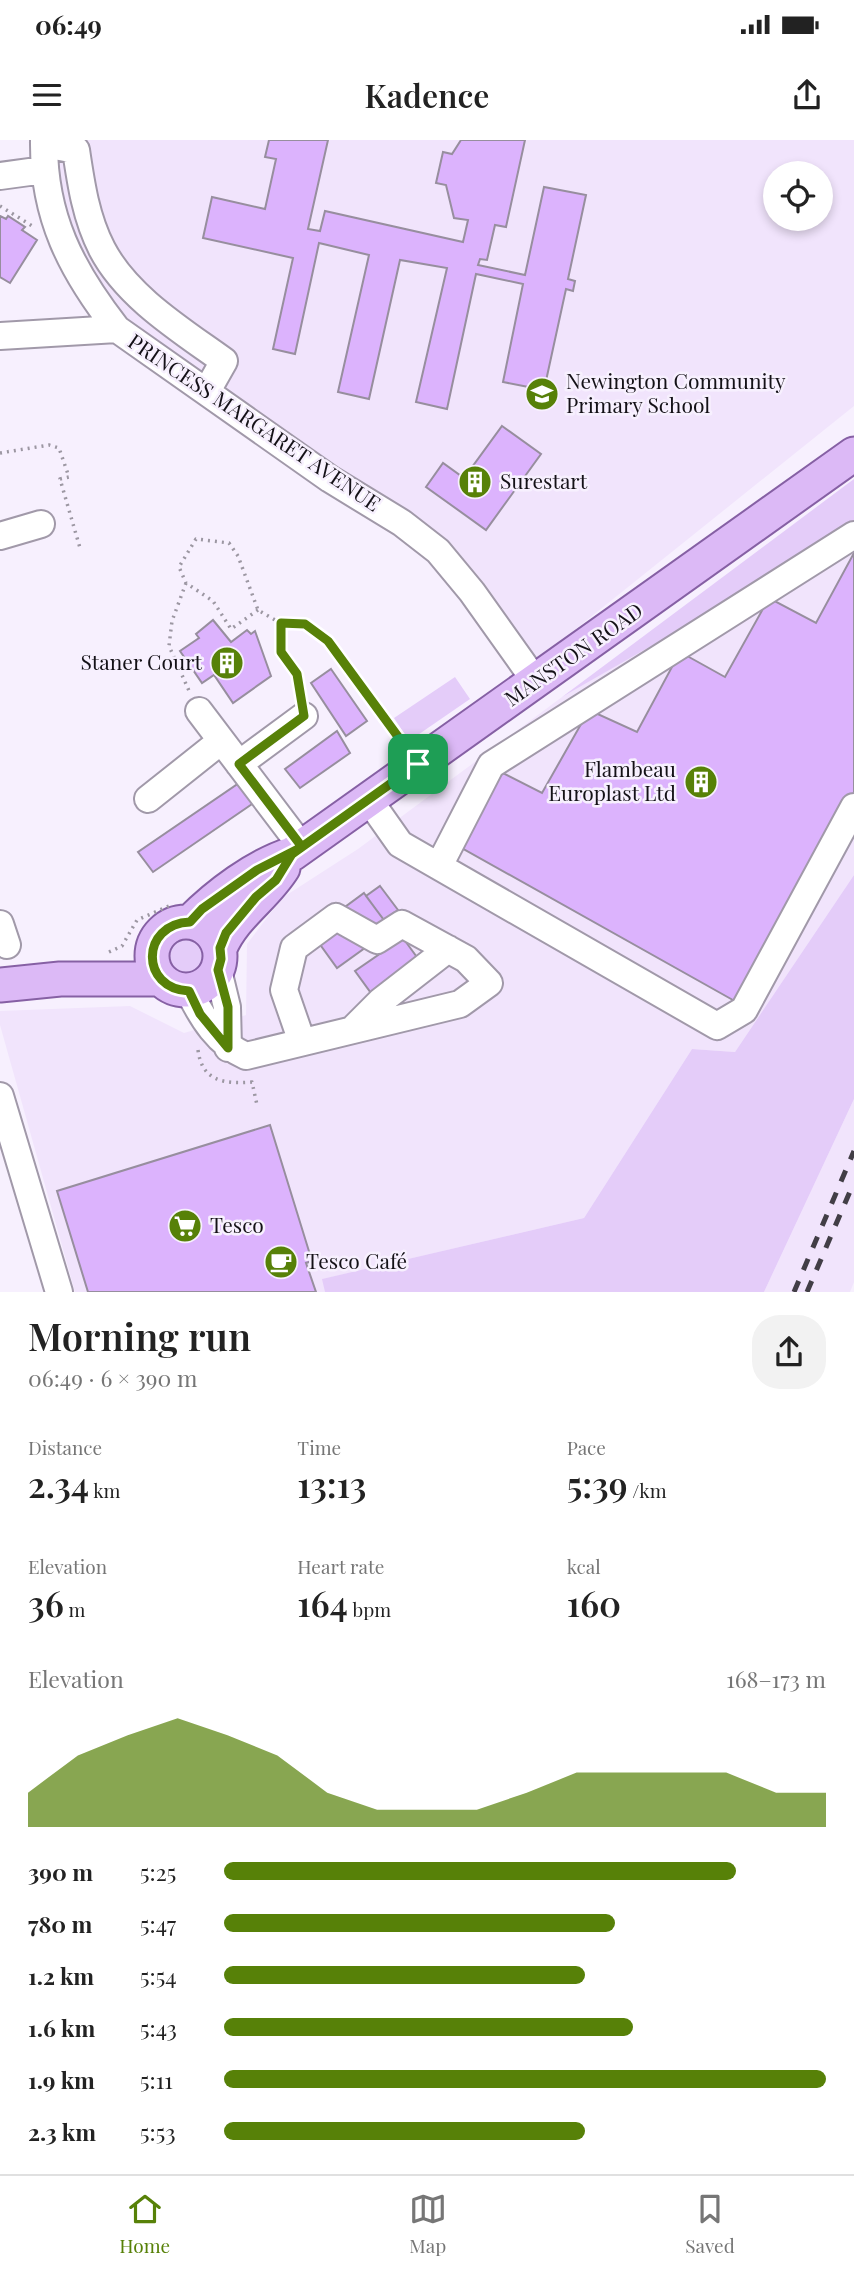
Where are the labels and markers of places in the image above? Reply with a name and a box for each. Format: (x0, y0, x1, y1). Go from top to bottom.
place label: Newington Community Primary School (566, 366, 786, 418)
school or university icon: Newington Community Primary School (523, 375, 561, 413)
building icon: Surestart (456, 463, 494, 501)
place label: Surestart (500, 466, 588, 494)
building icon: Staner Court (208, 644, 246, 682)
place label: Staner Court (81, 647, 203, 675)
pin (388, 734, 448, 794)
place label: Flambeau Europlast Ltd (548, 754, 676, 806)
building icon: Flambeau Europlast Ltd (682, 763, 720, 801)
supermarket icon: Tesco (166, 1207, 204, 1245)
place label: Tesco (210, 1210, 264, 1238)
cafe icon: Tesco Café (262, 1243, 300, 1281)
place label: Tesco Café (306, 1246, 407, 1274)

